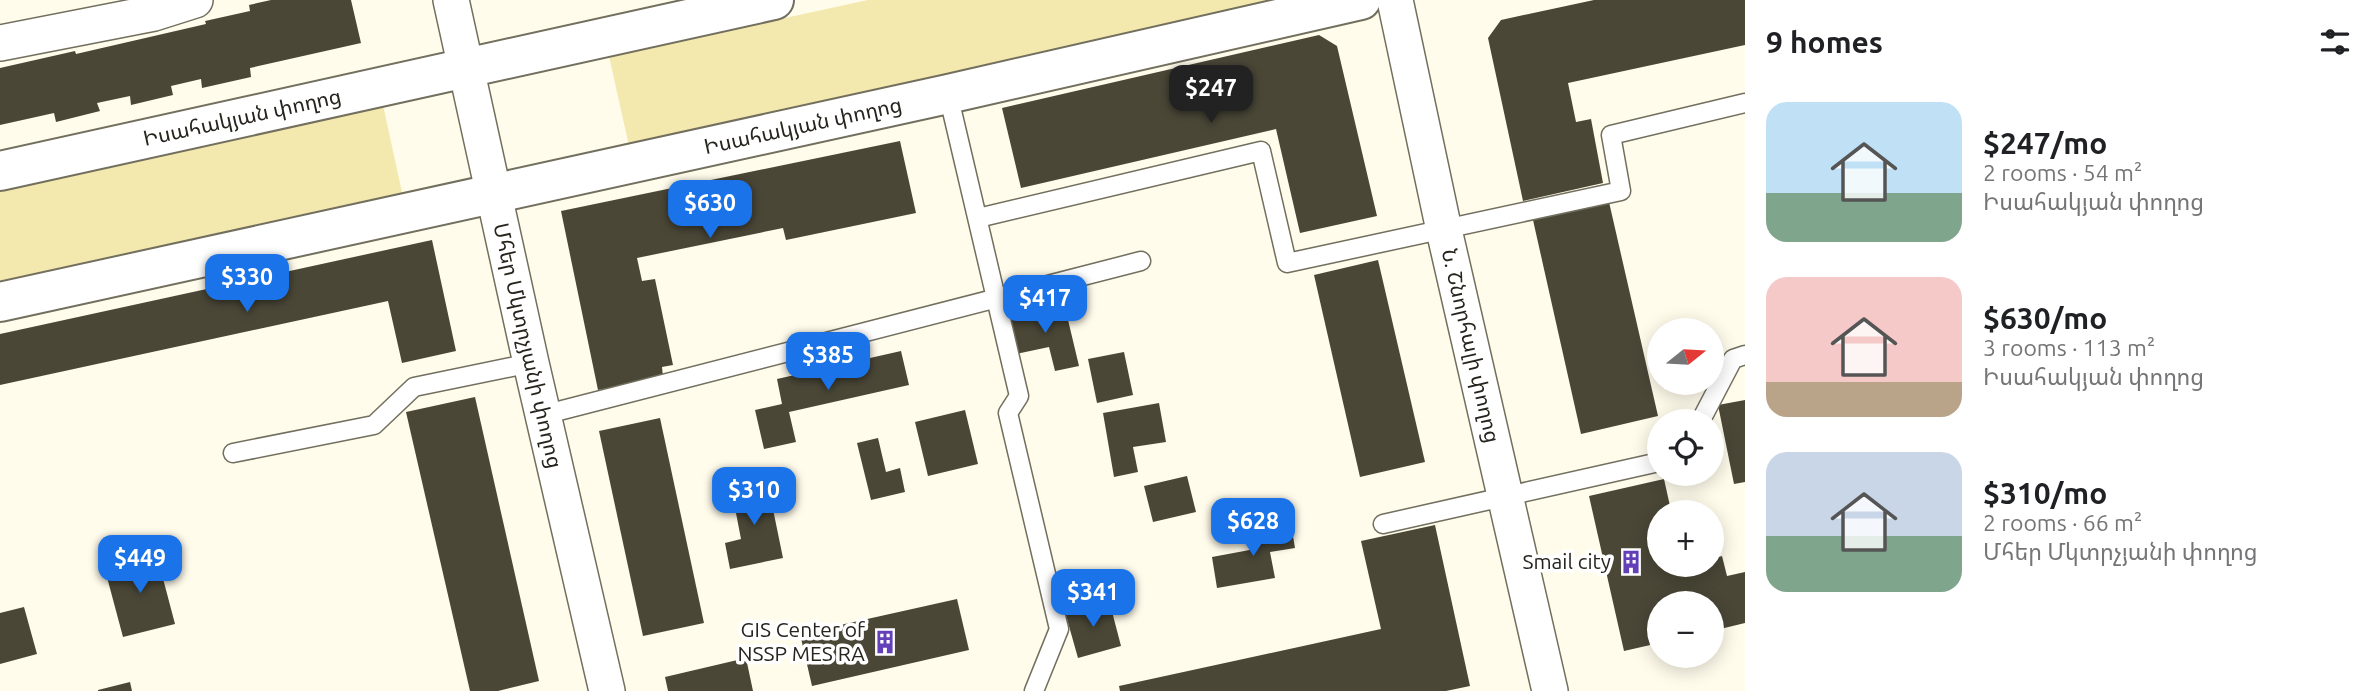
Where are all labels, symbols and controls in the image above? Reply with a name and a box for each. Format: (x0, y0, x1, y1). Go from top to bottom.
icon: filters (2316, 23, 2354, 61)
text: 9 homes (1766, 25, 1883, 59)
pin: $247 (1170, 66, 1252, 125)
text: $247 (1185, 75, 1237, 100)
street label: Իսահակյան փողոց (141, 83, 343, 150)
street label: Իսահակյան փողոց (701, 91, 904, 158)
text: $247/mo (1983, 126, 2107, 160)
icon: home (1822, 130, 1906, 214)
text: 2 rooms · 54 m² (1983, 160, 2142, 185)
pin: $630 (669, 180, 751, 240)
text: Իսահակյան փողոց (1983, 189, 2204, 214)
text: $630 (684, 190, 736, 215)
street label: Մհեր Մկտրչյանի փողոց (489, 220, 568, 471)
street label: Ն. Շնորհալի փողոց (1438, 246, 1506, 445)
pin: $330 (206, 254, 288, 314)
text: $330 (221, 264, 273, 289)
pin: $417 (1004, 276, 1086, 335)
text: $417 (1019, 285, 1071, 310)
text: $630/mo (1983, 301, 2107, 335)
icon: home (1822, 305, 1906, 389)
north arrow (1647, 318, 1724, 396)
map controls (1647, 318, 1724, 668)
pin: $385 (787, 332, 869, 392)
text: 3 rooms · 113 m² (1983, 335, 2155, 360)
text: $385 (802, 342, 854, 367)
text: Իսահակյան փողոց (1983, 364, 2204, 389)
button: locate (1647, 409, 1724, 486)
pin: $310 (713, 468, 795, 527)
text: $310/mo (1983, 476, 2107, 510)
text: $310 (728, 477, 780, 502)
icon: home (1822, 480, 1906, 564)
pin: $628 (1212, 498, 1294, 558)
button: + (1647, 500, 1724, 577)
text: $628 (1227, 508, 1279, 533)
text: 2 rooms · 66 m² (1983, 510, 2142, 535)
pin: $449 (99, 536, 181, 595)
text: Մհեր Մկտրչյանի փողոց (1983, 539, 2258, 564)
text: $449 (114, 545, 166, 570)
building icon: Smail city (1617, 548, 1645, 576)
place label: Smail city (1522, 549, 1611, 573)
pin: $341 (1052, 570, 1134, 629)
text: $341 (1067, 579, 1119, 604)
button: − (1647, 591, 1724, 668)
place label: GIS Center of NSSP MES RA (737, 617, 866, 665)
building icon: GIS Center of NSSP MES RA (871, 628, 899, 656)

